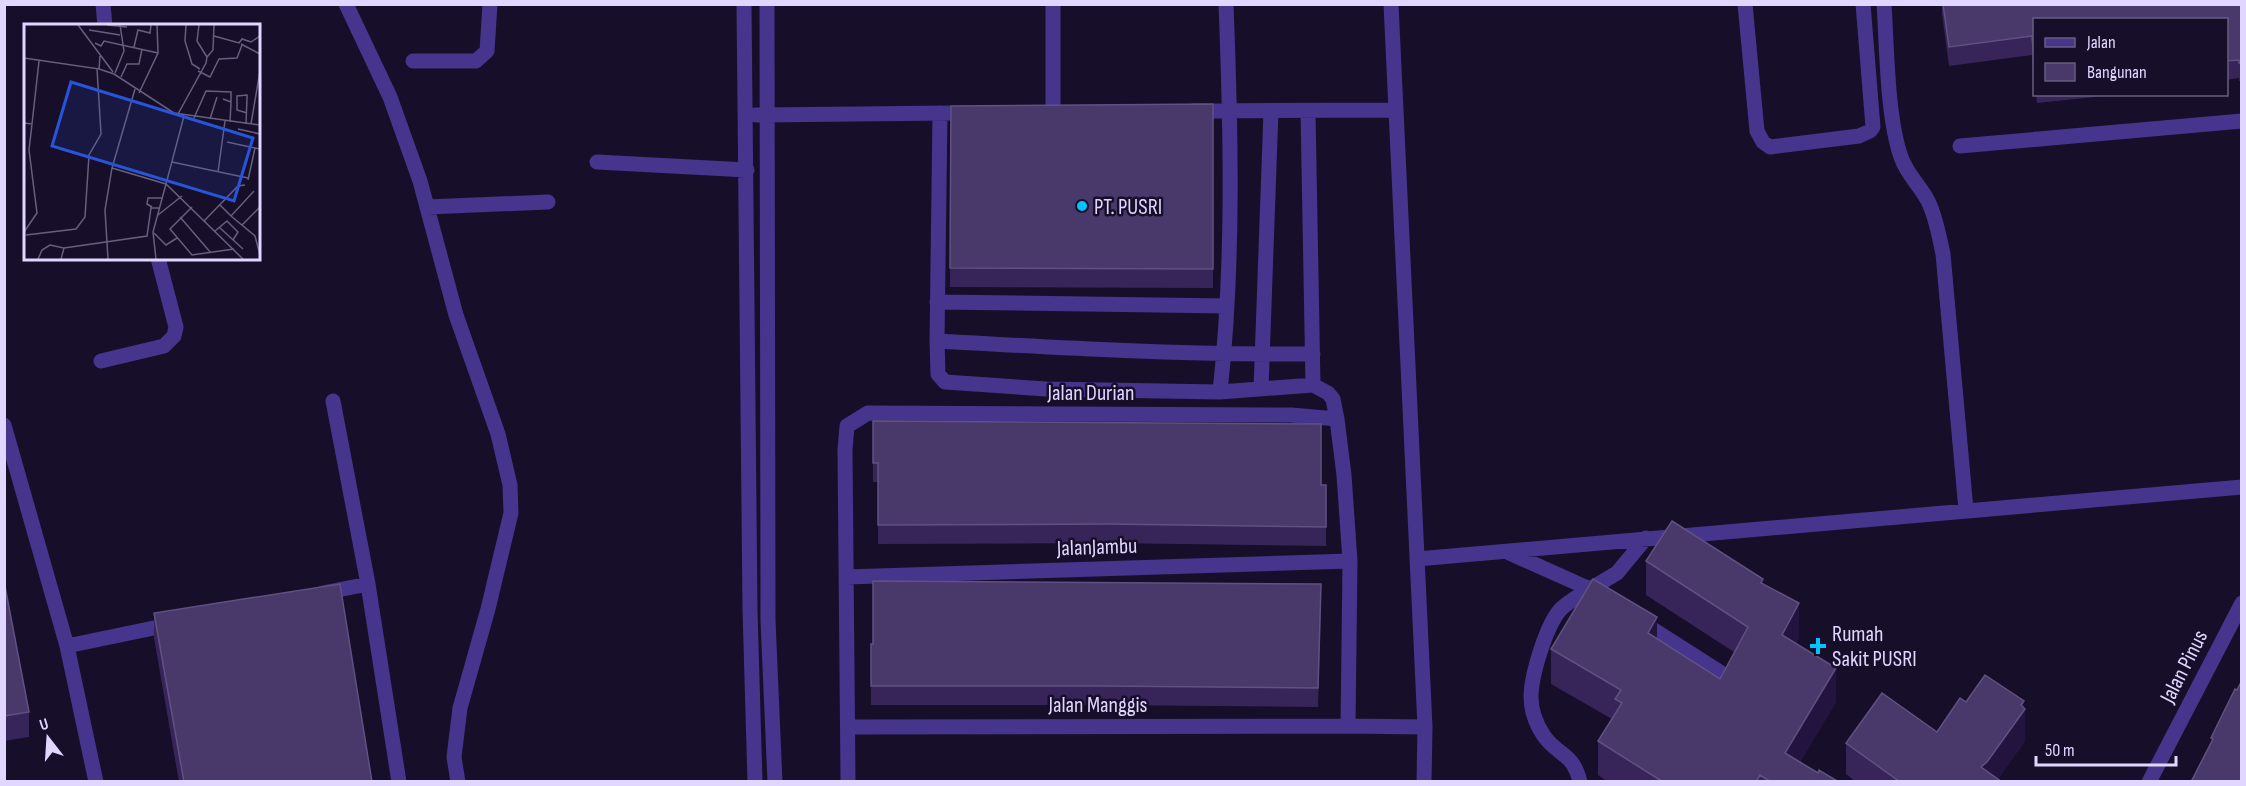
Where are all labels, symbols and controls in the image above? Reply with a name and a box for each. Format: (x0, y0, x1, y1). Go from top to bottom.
legend (2033, 18, 2228, 96)
inset map (24, 24, 260, 260)
text: Jalan (2086, 32, 2116, 53)
text: Bangunan (2087, 62, 2147, 83)
place label: PT. PUSRI (1094, 194, 1162, 221)
marker: PT. PUSRI (1075, 199, 1089, 213)
street label: Jalan Durian (1047, 380, 1134, 407)
street label: JalanJambu (1055, 533, 1138, 562)
place label: Rumah Sakit PUSRI (1832, 621, 1917, 673)
street label: Jalan Pinus (2154, 626, 2214, 709)
marker: Rumah Sakit PUSRI (1809, 637, 1827, 655)
street label: Jalan Manggis (1048, 692, 1148, 719)
north arrow (18, 708, 78, 768)
text: U (37, 715, 51, 735)
scale bar (2036, 729, 2176, 767)
text: 50 m (2045, 740, 2075, 761)

